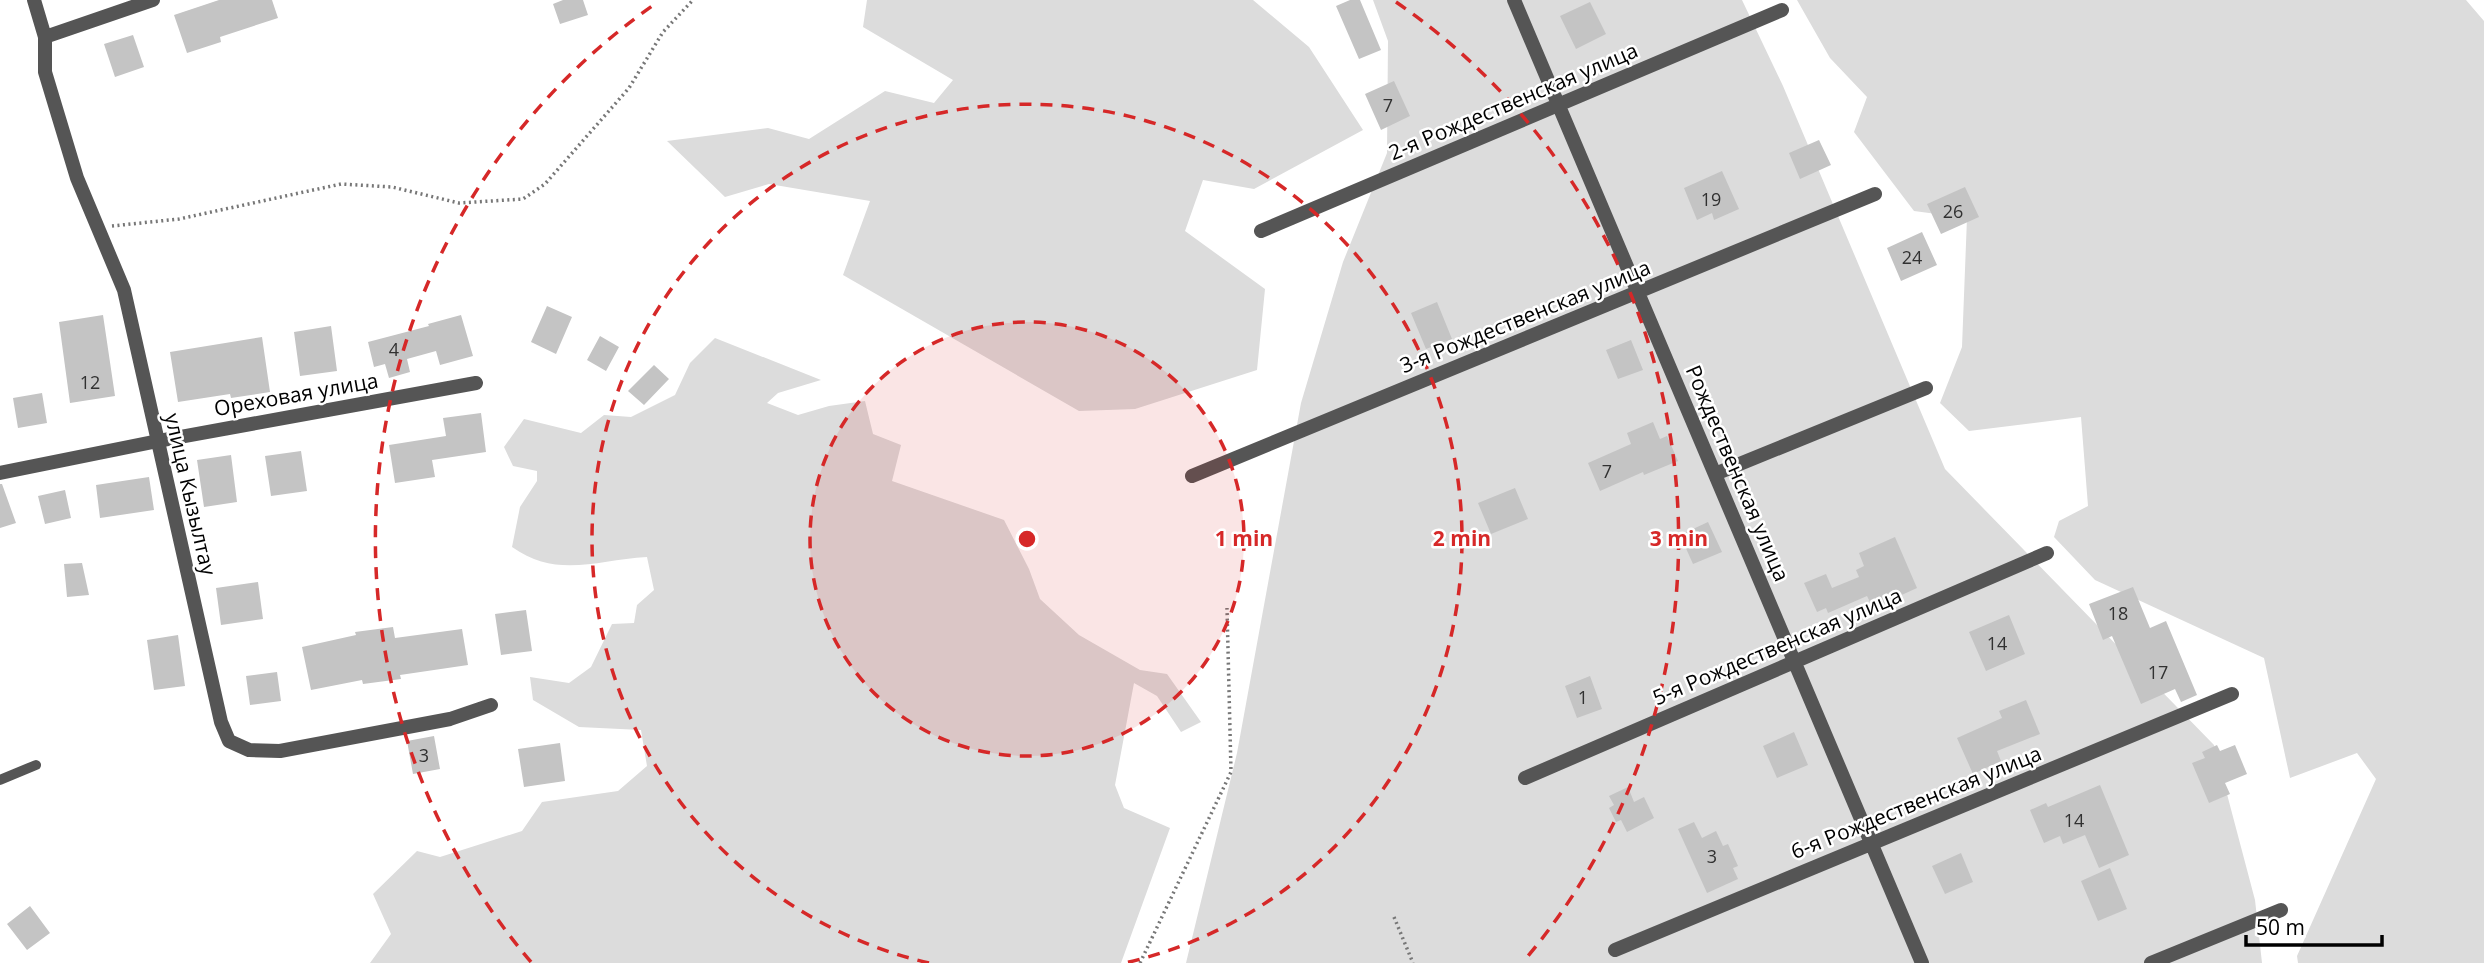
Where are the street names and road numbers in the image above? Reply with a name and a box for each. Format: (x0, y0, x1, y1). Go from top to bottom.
street label: 2-я Рождественская улица (1384, 36, 1642, 166)
street label: 3-я Рождественская улица (1396, 253, 1654, 379)
street label: Рождественская улица (1680, 361, 1796, 585)
street label: Ореховая улица (212, 366, 380, 422)
street label: улица Кызылтау (159, 410, 223, 578)
street label: 5-я Рождественская улица (1648, 581, 1906, 711)
street label: 6-я Рождественская улица (1787, 739, 2045, 865)

